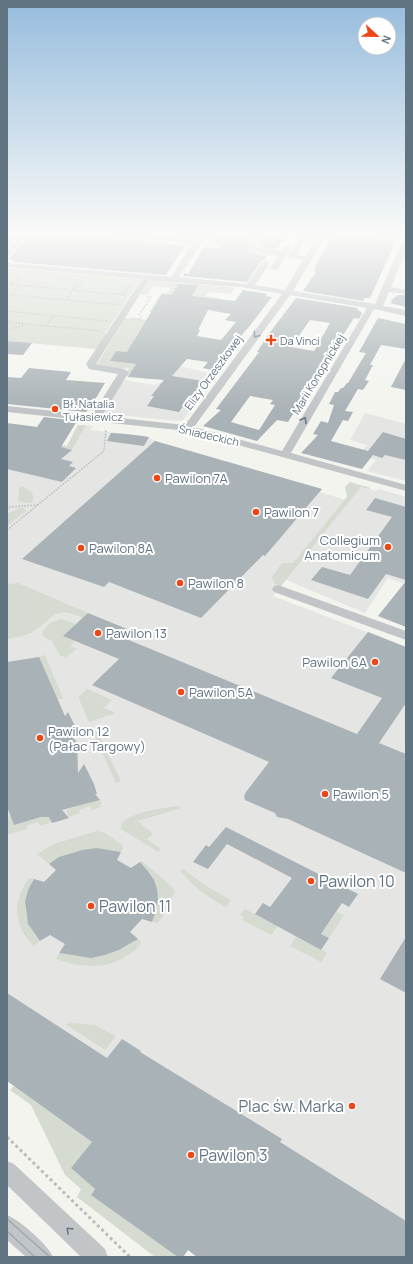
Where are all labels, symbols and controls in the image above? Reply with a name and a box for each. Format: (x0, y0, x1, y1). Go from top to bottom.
north arrow (357, 16, 397, 56)
text: N (378, 33, 395, 46)
street label: Elizy Orzeszkowej (181, 331, 245, 413)
one-way arrow (254, 331, 261, 338)
street label: Marii Konopnickiej (288, 331, 348, 417)
place label: Da Vinci (280, 333, 320, 348)
marker: Da Vinci (265, 334, 277, 346)
place label: Bł. Natalia Tułasiewicz (63, 396, 123, 424)
marker: Bł. Natalia Tułasiewicz (50, 404, 60, 414)
one-way arrow (300, 417, 307, 424)
street label: Śniadeckich (177, 421, 241, 449)
place label: Pawilon 7A (165, 469, 228, 487)
marker: Pawilon 7A (152, 473, 162, 483)
place label: Pawilon 7 (264, 503, 319, 521)
marker: Pawilon 7 (251, 507, 261, 517)
place label: Collegium Anatomicum (304, 531, 380, 564)
place label: Pawilon 8A (89, 539, 153, 557)
marker: Collegium Anatomicum (383, 542, 393, 552)
marker: Pawilon 8A (76, 543, 86, 553)
place label: Pawilon 8 (188, 574, 244, 592)
marker: Pawilon 8 (175, 578, 185, 588)
place label: Pawilon 13 (106, 624, 167, 642)
marker: Pawilon 13 (93, 628, 103, 638)
place label: Pawilon 6A (302, 653, 367, 671)
marker: Pawilon 6A (370, 657, 380, 667)
place label: Pawilon 5A (189, 683, 253, 701)
marker: Pawilon 5A (176, 687, 186, 697)
place label: Pawilon 12 (Pałac Targowy) (48, 722, 146, 755)
marker: Pawilon 12 (Pałac Targowy) (35, 733, 45, 743)
place label: Pawilon 5 (333, 785, 389, 803)
marker: Pawilon 5 (320, 789, 330, 799)
place label: Pawilon 10 (319, 870, 395, 892)
marker: Pawilon 10 (306, 876, 316, 886)
place label: Pawilon 11 (99, 895, 171, 917)
marker: Pawilon 11 (86, 901, 96, 911)
place label: Plac św. Marka (238, 1095, 344, 1117)
marker: Plac św. Marka (347, 1101, 357, 1111)
place label: Pawilon 3 (199, 1144, 268, 1166)
marker: Pawilon 3 (186, 1150, 196, 1160)
one-way arrow (66, 1227, 74, 1235)

